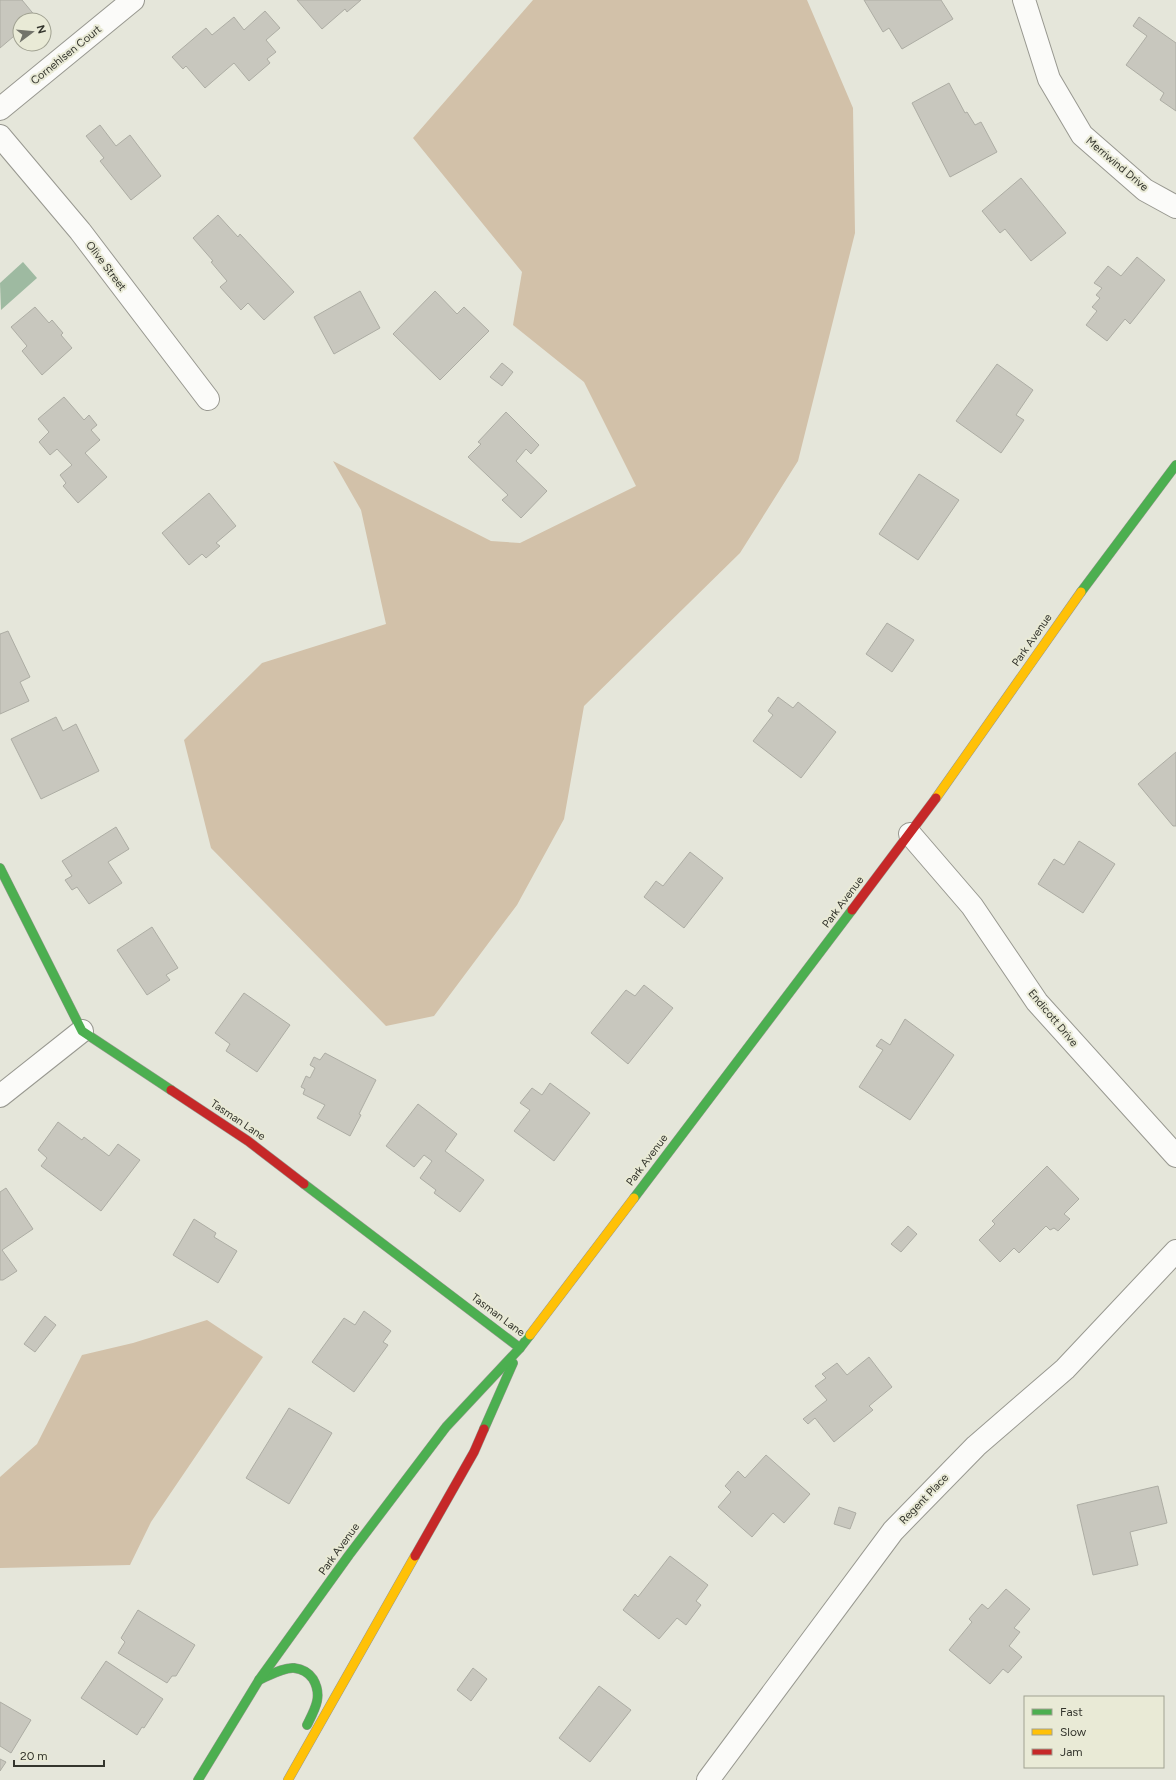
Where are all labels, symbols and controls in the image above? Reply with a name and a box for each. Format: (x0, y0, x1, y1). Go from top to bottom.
north arrow (12, 12, 52, 52)
street label: Cornehlsen Court (28, 23, 104, 87)
text: N (34, 23, 49, 35)
street label: Merriwind Drive (1083, 134, 1151, 194)
street label: Olive Street (83, 239, 129, 293)
street label: Park Avenue (1009, 611, 1055, 669)
street label: Park Avenue (820, 874, 866, 930)
street label: Endicott Drive (1025, 987, 1081, 1049)
street label: Tasman Lane (208, 1097, 268, 1143)
street label: Park Avenue (624, 1132, 670, 1188)
street label: Tasman Lane (469, 1291, 527, 1339)
street label: Regent Place (897, 1471, 951, 1527)
street label: Park Avenue (316, 1521, 362, 1577)
legend (1024, 1696, 1164, 1768)
text: Fast (1060, 1705, 1083, 1719)
text: Slow (1060, 1725, 1087, 1739)
scale bar (14, 1742, 104, 1768)
text: Jam (1060, 1745, 1083, 1759)
text: 20 m (20, 1749, 48, 1763)

